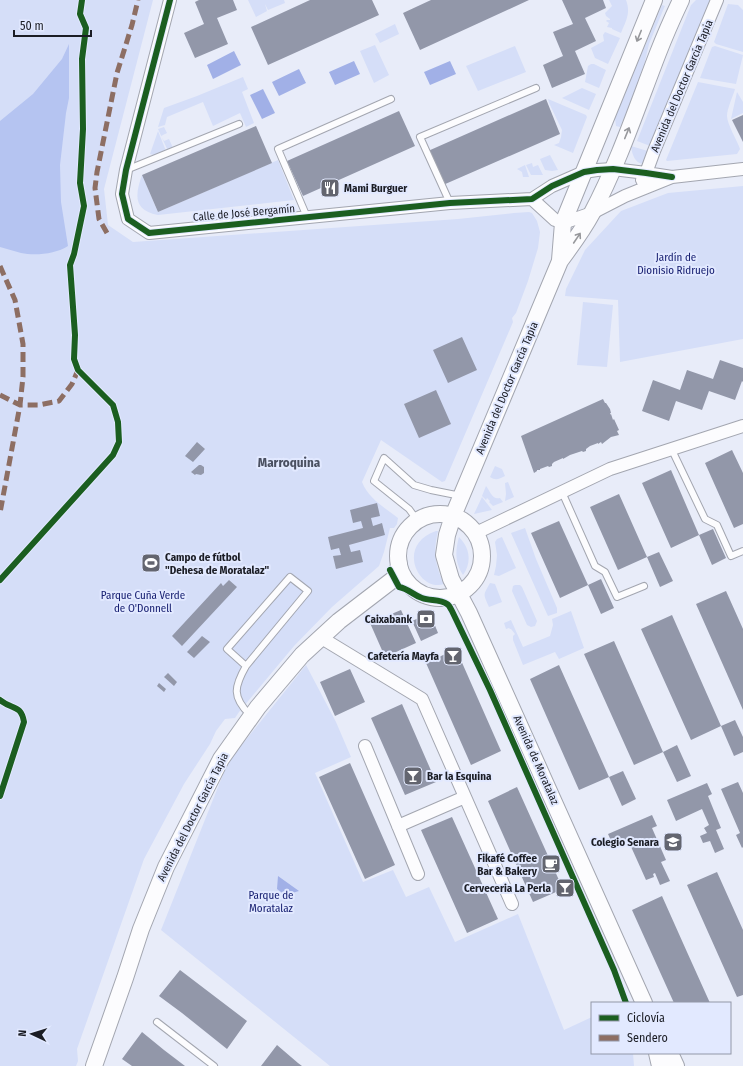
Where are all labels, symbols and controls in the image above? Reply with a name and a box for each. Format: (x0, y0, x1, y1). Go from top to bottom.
scale bar (14, 12, 91, 38)
street label: Avenida del Doctor García Tapia (648, 18, 716, 154)
text: 50 m (20, 19, 44, 33)
one-way arrow (635, 30, 642, 42)
one-way arrow (624, 128, 632, 140)
restaurant icon: Mami Burguer (319, 177, 341, 199)
place label: Mami Burguer (344, 182, 408, 195)
street label: Calle de José Bergamín (192, 202, 296, 224)
one-way arrow (573, 233, 581, 244)
park label: Jardín de Dionisio Ridruejo (637, 251, 715, 277)
street label: Avenida del Doctor García Tapia (473, 320, 541, 456)
district label: Marroquina (258, 455, 321, 470)
place label: Campo de fútbol "Dehesa de Moratalaz" (165, 551, 270, 577)
sports icon: Campo de fútbol "Dehesa de Moratalaz" (140, 552, 162, 574)
park label: Parque Cuña Verde de O'Donnell (101, 589, 185, 615)
bank icon: Caixabank (415, 608, 437, 630)
place label: Caixabank (365, 613, 412, 626)
bar icon: Cafetería Mayfa (442, 645, 464, 667)
place label: Cafetería Mayfa (368, 650, 440, 663)
street label: Avenida de Moratalaz (510, 713, 562, 807)
street label: Avenida del Doctor García Tapia (155, 751, 231, 883)
bar icon: Bar la Esquina (402, 765, 424, 787)
place label: Bar la Esquina (427, 770, 492, 783)
school or university icon: Colegio Senara (662, 831, 684, 853)
place label: Colegio Senara (591, 836, 660, 849)
place label: Fikafé Coffee Bar & Bakery (477, 852, 538, 878)
cafe icon: Fikafé Coffee Bar & Bakery (540, 853, 562, 875)
bar icon: Cerveceria La Perla (554, 877, 576, 899)
place label: Cerveceria La Perla (464, 882, 552, 895)
park label: Parque de Moratalaz (248, 889, 294, 915)
legend (591, 1002, 731, 1054)
text: Ciclovía (627, 1011, 665, 1025)
north arrow (12, 1014, 52, 1054)
text: N (16, 1030, 29, 1037)
text: Sendero (627, 1031, 668, 1045)

